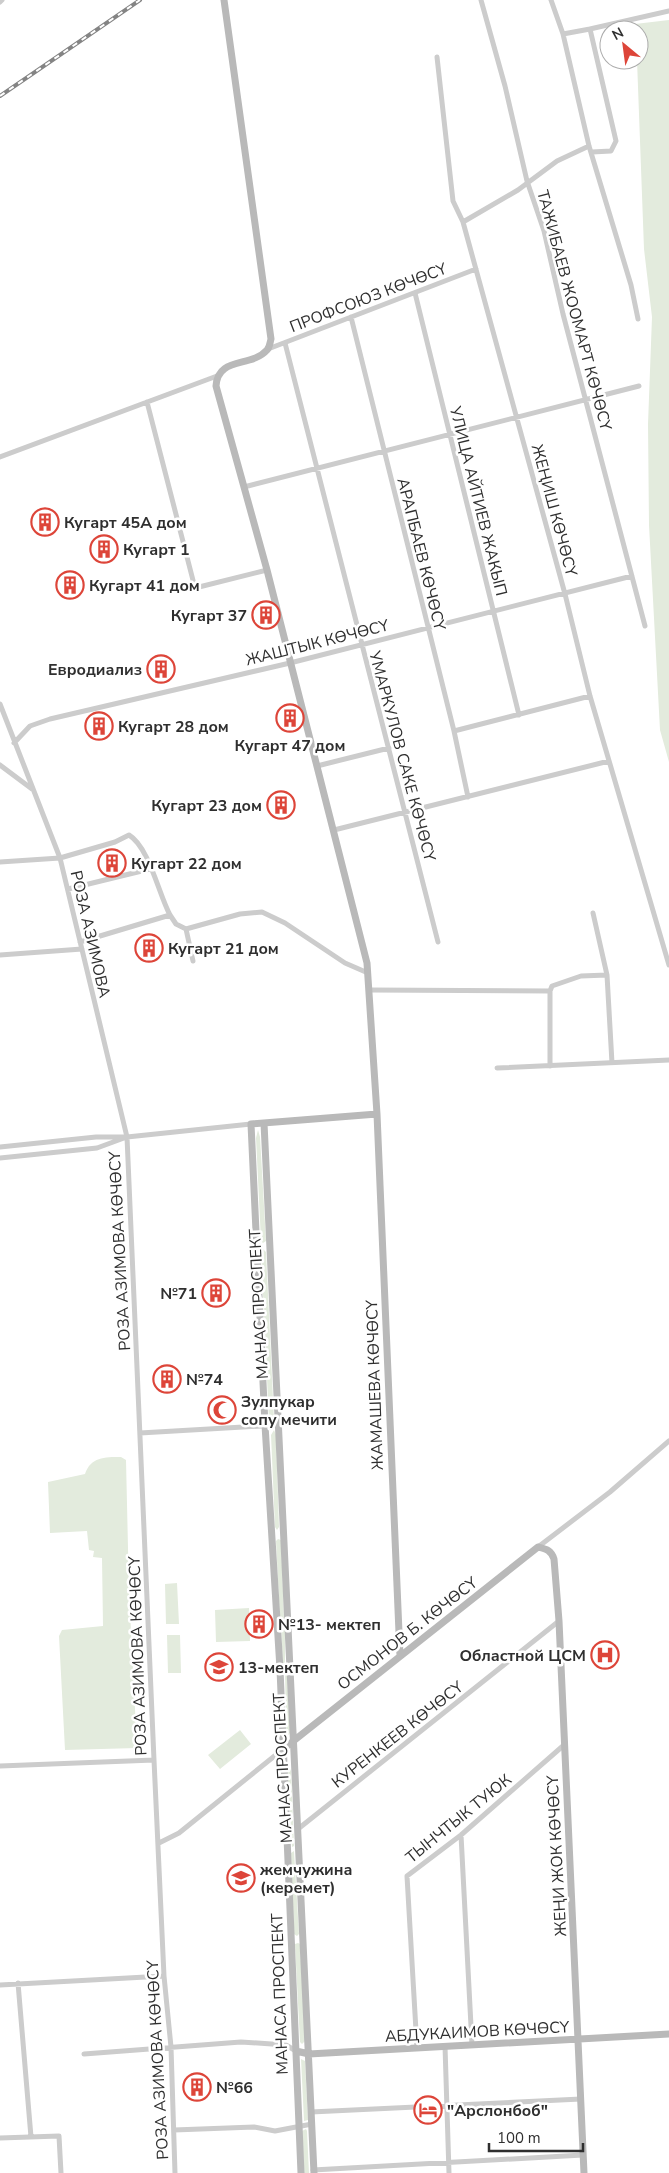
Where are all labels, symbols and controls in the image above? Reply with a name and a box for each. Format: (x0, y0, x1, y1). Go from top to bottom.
north arrow (599, 20, 649, 70)
text: N (609, 23, 627, 45)
street label: ТАЖИБАЕВ ЖООМАРТ КӨЧӨСҮ (531, 188, 617, 433)
street label: ПРОФСОЮЗ КӨЧӨСҮ (287, 258, 451, 338)
street label: УЛИЦА АЙТИЕВ ЖАКЫП (444, 403, 512, 598)
street label: ЖЕҢИШ КӨЧӨСҮ (526, 442, 582, 579)
street label: АРАПБАЕВ КӨЧӨСҮ (391, 476, 451, 633)
building icon: Кугарт 45А дом (30, 507, 60, 537)
place label: Кугарт 45А дом (64, 512, 187, 534)
building icon: Кугарт 1 (89, 534, 119, 564)
place label: Кугарт 1 (123, 539, 190, 561)
building icon: Кугарт 41 дом (55, 570, 85, 600)
place label: Кугарт 41 дом (89, 575, 200, 597)
building icon: Кугарт 37 (251, 600, 281, 630)
place label: Кугарт 37 (171, 605, 247, 627)
street label: ЖАШТЫК КӨЧӨСҮ (243, 614, 392, 671)
street label: УМАРКУЛОВ САКЕ КӨЧӨСҮ (363, 648, 441, 864)
building icon: Евродиализ (146, 654, 176, 684)
place label: Евродиализ (48, 659, 142, 681)
building icon: Кугарт 47 дом (275, 703, 305, 733)
building icon: Кугарт 28 дом (84, 711, 114, 741)
place label: Кугарт 28 дом (118, 716, 229, 738)
place label: Кугарт 47 дом (235, 735, 345, 757)
building icon: Кугарт 23 дом (266, 790, 296, 820)
place label: Кугарт 23 дом (151, 795, 262, 817)
building icon: Кугарт 22 дом (97, 848, 127, 878)
place label: Кугарт 22 дом (131, 853, 242, 875)
street label: РОЗА АЗИМОВА (65, 868, 115, 1000)
building icon: Кугарт 21 дом (134, 933, 164, 963)
place label: Кугарт 21 дом (168, 938, 279, 960)
street label: РОЗА АЗИМОВА КӨЧӨСҮ (104, 1150, 136, 1351)
street label: МАНАС ПРОСПЕКТ (244, 1228, 274, 1379)
building icon: №71 (201, 1278, 231, 1308)
place label: №71 (160, 1283, 197, 1305)
street label: ЖАМАШЕВА КӨЧӨСҮ (361, 1299, 389, 1470)
building icon: №74 (152, 1364, 182, 1394)
place label: №74 (186, 1369, 223, 1391)
place label: Зулпукар сопу мечити (241, 1391, 337, 1431)
mosque icon: Зулпукар сопу мечити (207, 1395, 237, 1425)
street label: РОЗА АЗИМОВА КӨЧӨСҮ (124, 1555, 152, 1756)
street label: ОСМОНОВ Б. КӨЧӨСҮ (333, 1572, 483, 1695)
building icon: №13- мектеп (244, 1609, 274, 1639)
place label: №13- мектеп (278, 1614, 381, 1636)
hospital icon: Областной ЦСМ (590, 1640, 620, 1670)
place label: Областной ЦСМ (459, 1645, 586, 1667)
school or university icon: 13-мектеп (204, 1652, 234, 1682)
place label: 13-мектеп (238, 1657, 319, 1679)
street label: КУРЕНКЕЕВ КӨЧӨСҮ (327, 1676, 468, 1793)
street label: МАНАС ПРОСПЕКТ (268, 1692, 298, 1843)
street label: ТЫНЧТЫК ТУЮК (401, 1769, 517, 1868)
street label: ЖЕҢИ ЖОК КӨЧӨСҮ (542, 1774, 572, 1937)
place label: жемчужина (керемет) (259, 1859, 352, 1899)
school or university icon: жемчужина (керемет) (226, 1863, 256, 1893)
street label: МАНАСА ПРОСПЕКТ (266, 1913, 294, 2075)
street label: РОЗА АЗИМОВА КӨЧӨСҮ (142, 1959, 174, 2160)
street label: АБДУКАИМОВ КӨЧӨСҮ (384, 2016, 570, 2048)
building icon: №66 (182, 2072, 212, 2102)
place label: №66 (216, 2077, 253, 2099)
hotel icon: "Арслонбоб" (413, 2095, 443, 2125)
place label: "Арслонбоб" (447, 2100, 548, 2122)
scale bar (489, 2120, 583, 2152)
text: 100 m (497, 2128, 541, 2148)

